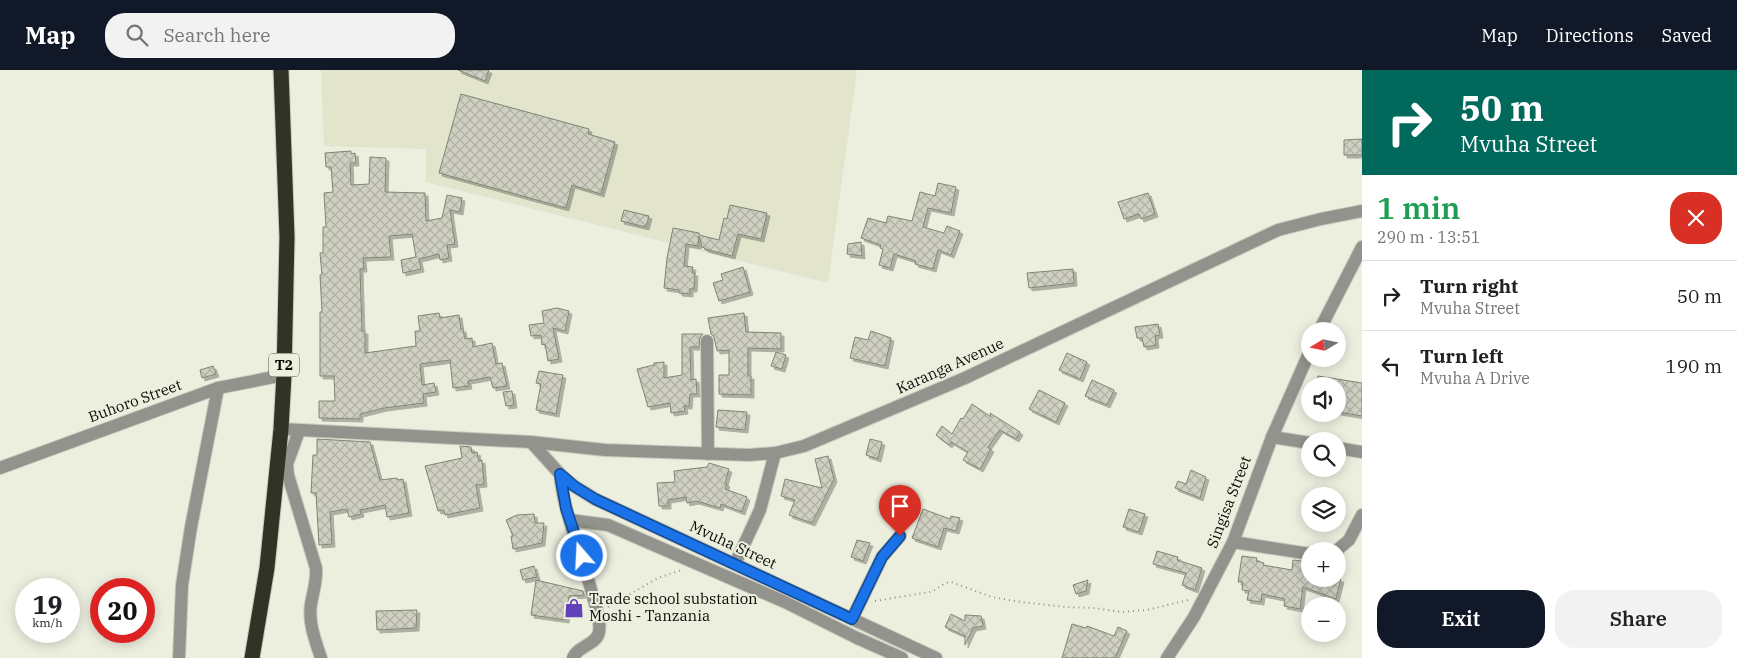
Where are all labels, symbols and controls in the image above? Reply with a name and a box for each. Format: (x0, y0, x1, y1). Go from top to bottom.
search box (105, 13, 455, 58)
text: Map (25, 19, 75, 51)
icon: search (123, 21, 151, 49)
text: Search here (163, 23, 270, 47)
text: Map (1481, 24, 1518, 47)
text: Directions (1546, 24, 1634, 47)
text: Saved (1662, 24, 1712, 47)
text: 50 m (1460, 85, 1544, 131)
icon: right (1377, 90, 1442, 155)
text: Mvuha Street (1460, 129, 1597, 158)
text: 1 min (1377, 188, 1460, 227)
button: close (1670, 192, 1722, 244)
text: 290 m · 13:51 (1377, 227, 1480, 247)
text: Turn right (1420, 274, 1518, 298)
icon: right (1377, 282, 1405, 310)
text: 50 m (1677, 284, 1722, 308)
text: Mvuha Street (1420, 298, 1520, 318)
north arrow (1301, 322, 1346, 368)
map controls (1301, 322, 1346, 642)
street label: Karanga Avenue (893, 333, 1006, 398)
text: Turn left (1420, 344, 1503, 368)
icon: left (1377, 352, 1405, 380)
road number: T2 (269, 354, 299, 376)
text: 190 m (1665, 354, 1722, 378)
text: Mvuha A Drive (1420, 368, 1530, 388)
street label: Buhoro Street (86, 375, 184, 426)
button: sound (1301, 377, 1346, 422)
button: search (1301, 432, 1346, 477)
street label: Singisa Street (1202, 453, 1255, 551)
pin (879, 485, 921, 536)
button: layers (1301, 487, 1346, 532)
icon: arrive (886, 492, 914, 520)
street label: Mvuha Street (687, 516, 780, 573)
position arrow (555, 529, 607, 581)
button: + (1301, 542, 1346, 587)
speed limit sign: 20 (90, 578, 155, 643)
text: 19 (32, 588, 63, 621)
place label: Trade school substation Moshi - Tanzania (589, 589, 758, 625)
button: Exit (1377, 590, 1545, 648)
button: Share (1555, 590, 1722, 648)
shop icon: Trade school substation Moshi - Tanzania (563, 597, 585, 619)
button: − (1301, 597, 1346, 642)
text: km/h (32, 615, 63, 630)

